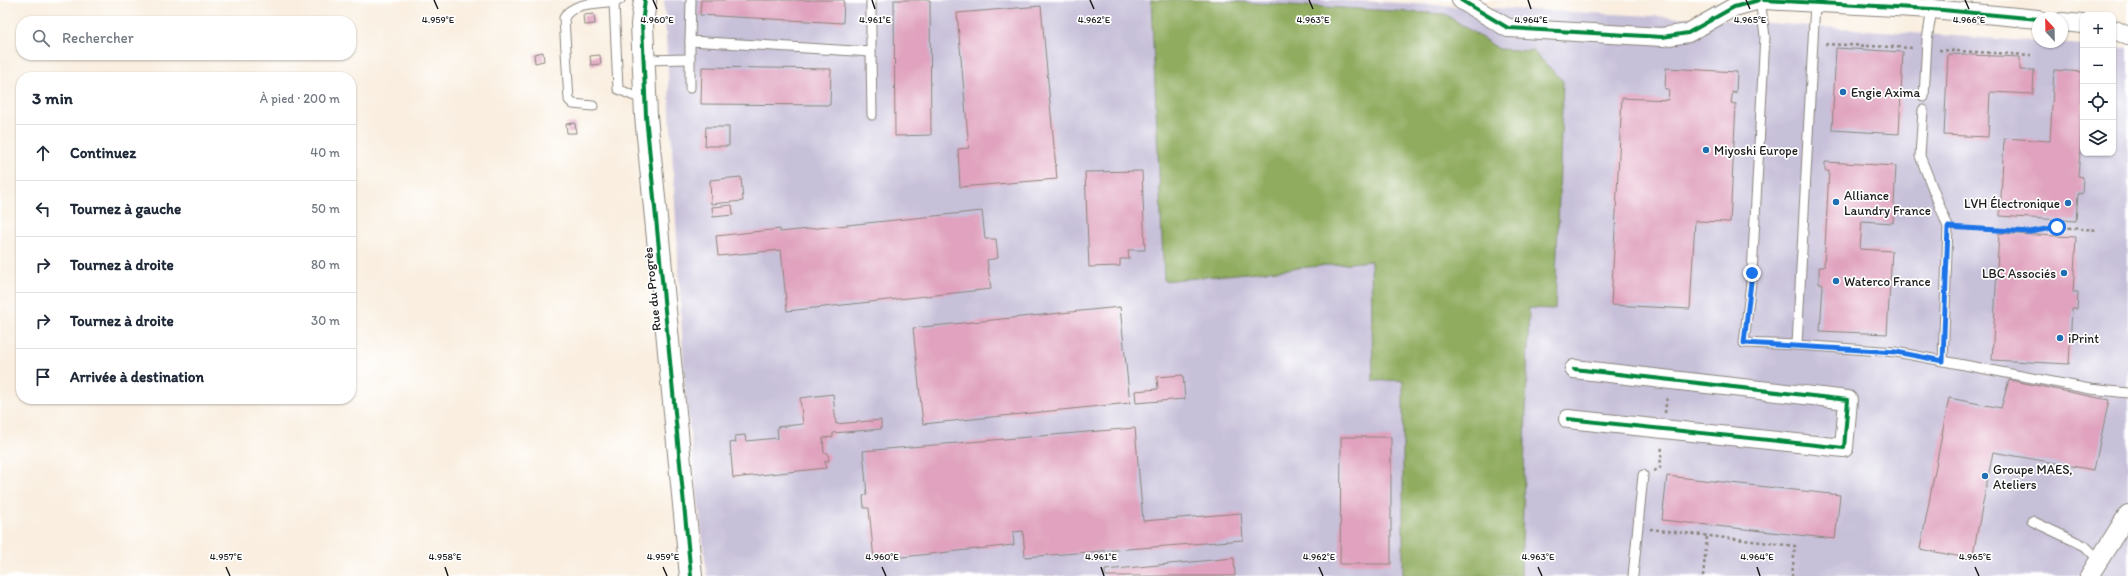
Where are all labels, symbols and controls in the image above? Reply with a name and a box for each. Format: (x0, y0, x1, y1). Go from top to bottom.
north arrow (2032, 12, 2068, 48)
map controls (2080, 12, 2116, 156)
button: + (2080, 12, 2116, 48)
text: 4.959°E (422, 13, 455, 26)
text: 4.960°E (640, 13, 674, 26)
text: 4.961°E (859, 13, 892, 26)
text: 4.962°E (1078, 13, 1111, 26)
text: 4.963°E (1297, 13, 1330, 26)
text: 4.964°E (1514, 13, 1548, 26)
text: 4.965°E (1734, 13, 1767, 26)
text: 4.966°E (1953, 13, 1986, 26)
search box (16, 16, 356, 60)
icon: search (30, 27, 52, 49)
text: Rechercher (62, 29, 134, 47)
button: − (2080, 48, 2116, 84)
button: locate (2080, 84, 2116, 120)
place label: Engie Axima (1851, 85, 1920, 100)
marker: Engie Axima (1838, 87, 1848, 97)
text: 3 min (32, 88, 73, 108)
text: À pied · 200 m (260, 91, 340, 106)
button: layers (2080, 120, 2116, 156)
icon: ahead (32, 142, 54, 164)
place label: Miyoshi Europe (1714, 143, 1798, 158)
text: Continuez (70, 144, 136, 162)
text: 40 m (310, 145, 340, 160)
marker: Miyoshi Europe (1701, 145, 1711, 155)
place label: Alliance Laundry France (1844, 188, 1931, 218)
place label: LVH Électronique (1964, 196, 2060, 211)
marker: Alliance Laundry France (1831, 197, 1841, 207)
icon: left (32, 198, 54, 220)
marker: LVH Électronique (2063, 198, 2073, 208)
text: Tournez à gauche (70, 200, 181, 218)
text: 50 m (311, 201, 340, 216)
route start (2048, 218, 2066, 236)
street label: Rue du Progrès (640, 246, 664, 332)
icon: right (32, 254, 54, 276)
text: Tournez à droite (70, 256, 174, 274)
text: 80 m (311, 257, 340, 272)
route end (1743, 264, 1761, 282)
place label: LBC Associés (1982, 266, 2056, 281)
marker: LBC Associés (2059, 268, 2069, 278)
place label: Waterco France (1844, 274, 1931, 289)
marker: Waterco France (1831, 276, 1841, 286)
icon: right (32, 310, 54, 332)
text: Tournez à droite (70, 312, 174, 330)
text: 30 m (311, 313, 340, 328)
place label: iPrint (2068, 331, 2099, 346)
marker: iPrint (2055, 333, 2065, 343)
icon: arrive (32, 366, 54, 388)
text: Arrivée à destination (70, 368, 204, 386)
place label: Groupe MAES, Ateliers (1993, 462, 2073, 492)
marker: Groupe MAES, Ateliers (1980, 471, 1990, 481)
text: 4.957°E (210, 550, 243, 563)
text: 4.958°E (429, 550, 462, 563)
text: 4.959°E (647, 550, 680, 563)
text: 4.960°E (865, 550, 899, 563)
text: 4.961°E (1085, 550, 1118, 563)
text: 4.962°E (1303, 550, 1336, 563)
text: 4.963°E (1522, 550, 1555, 563)
text: 4.964°E (1740, 550, 1774, 563)
text: 4.965°E (1959, 550, 1992, 563)

